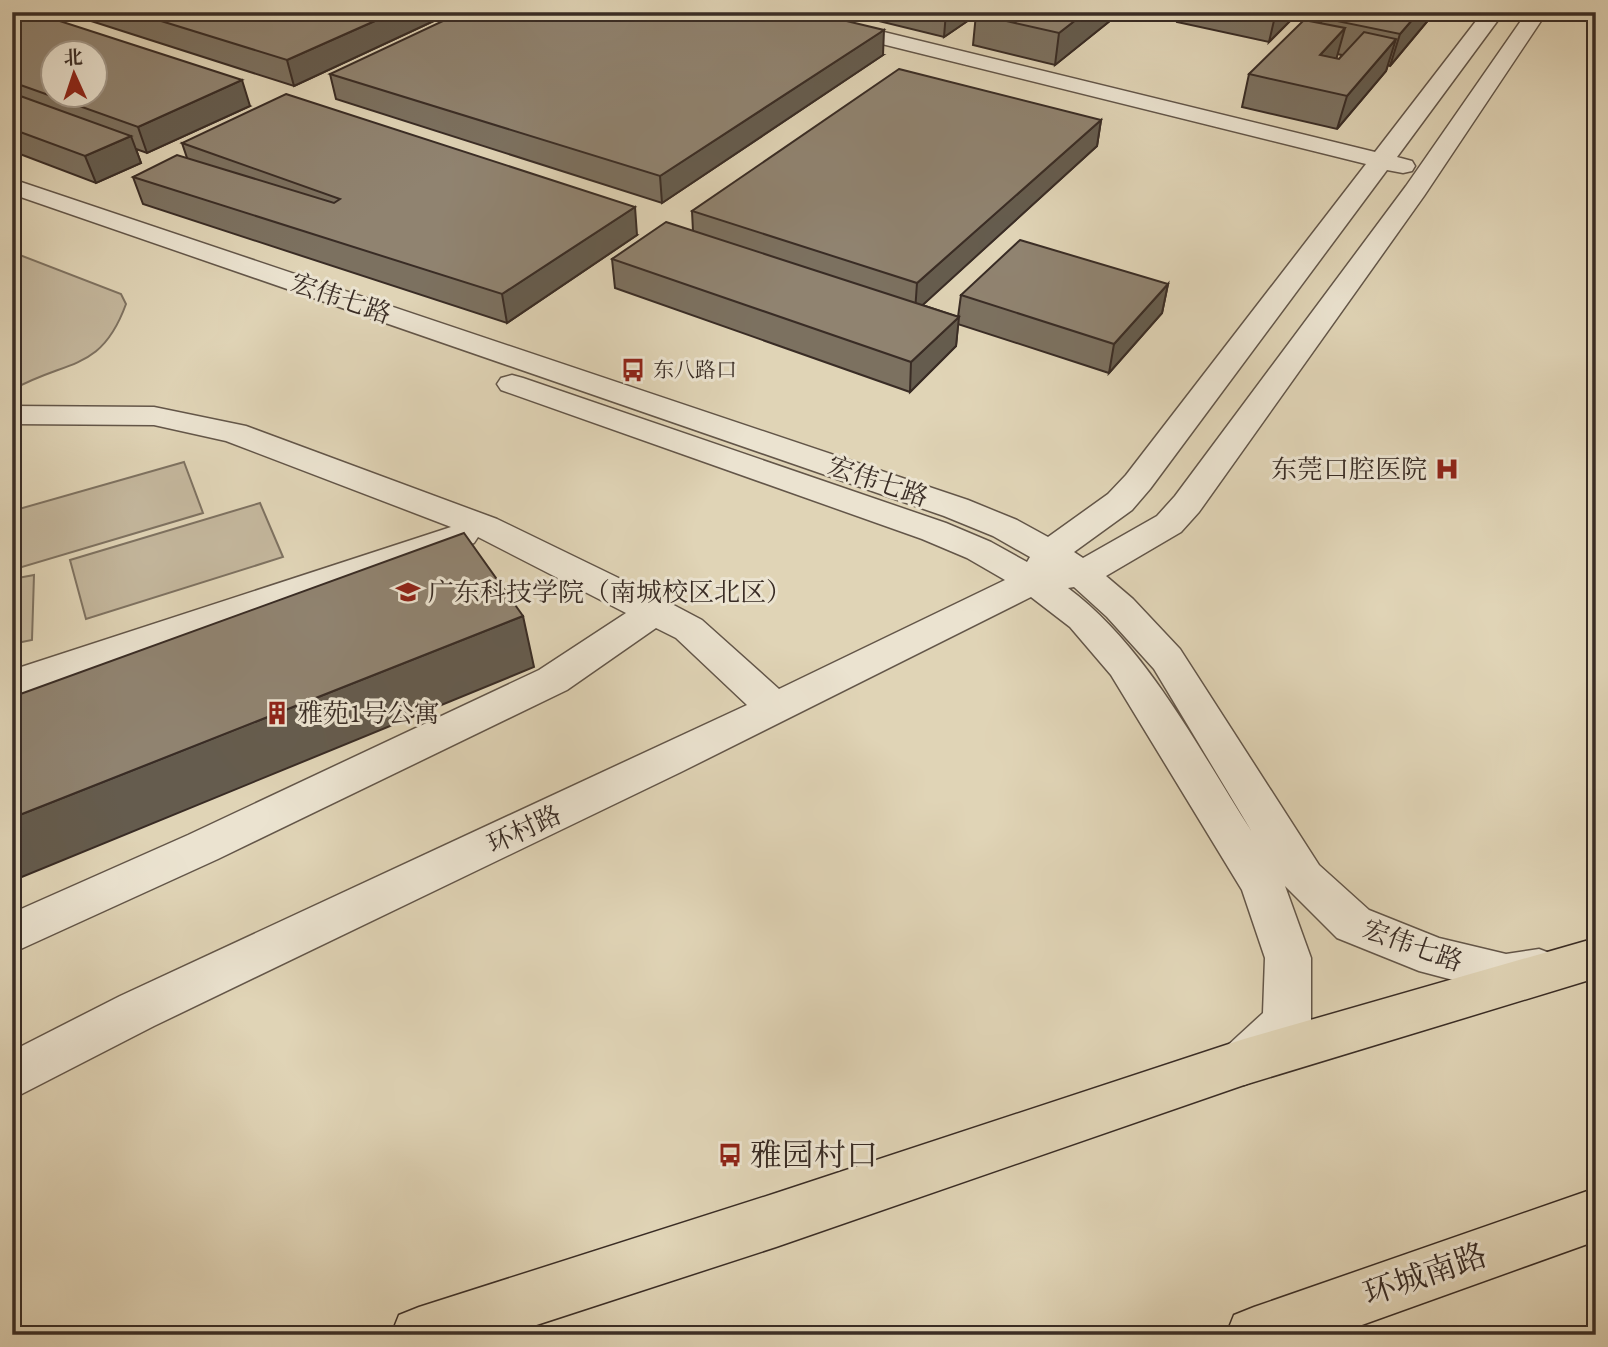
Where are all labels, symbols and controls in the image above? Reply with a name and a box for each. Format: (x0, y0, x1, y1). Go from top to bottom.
north arrow (38, 38, 108, 108)
text: 北 (63, 45, 83, 71)
street label: 宏伟七路 (286, 265, 396, 331)
bus stop icon: 东八路口 (619, 356, 647, 384)
place label: 东八路口 (653, 356, 737, 383)
street label: 宏伟七路 (823, 448, 933, 514)
place label: 东莞口腔医院 (1271, 452, 1427, 486)
hospital icon: 东莞口腔医院 (1433, 455, 1461, 483)
place label: 广东科技学院（南城校区北区） (428, 575, 792, 609)
school or university icon: 广东科技学院（南城校区北区） (394, 578, 422, 606)
place label: 雅苑1号公寓 (297, 696, 439, 730)
building icon: 雅苑1号公寓 (263, 699, 291, 727)
street label: 环村路 (481, 797, 567, 861)
street label: 宏伟七路 (1358, 911, 1468, 979)
place label: 雅园村口 (750, 1134, 878, 1176)
bus stop icon: 雅园村口 (716, 1141, 744, 1169)
street label: 环城南路 (1358, 1233, 1492, 1315)

